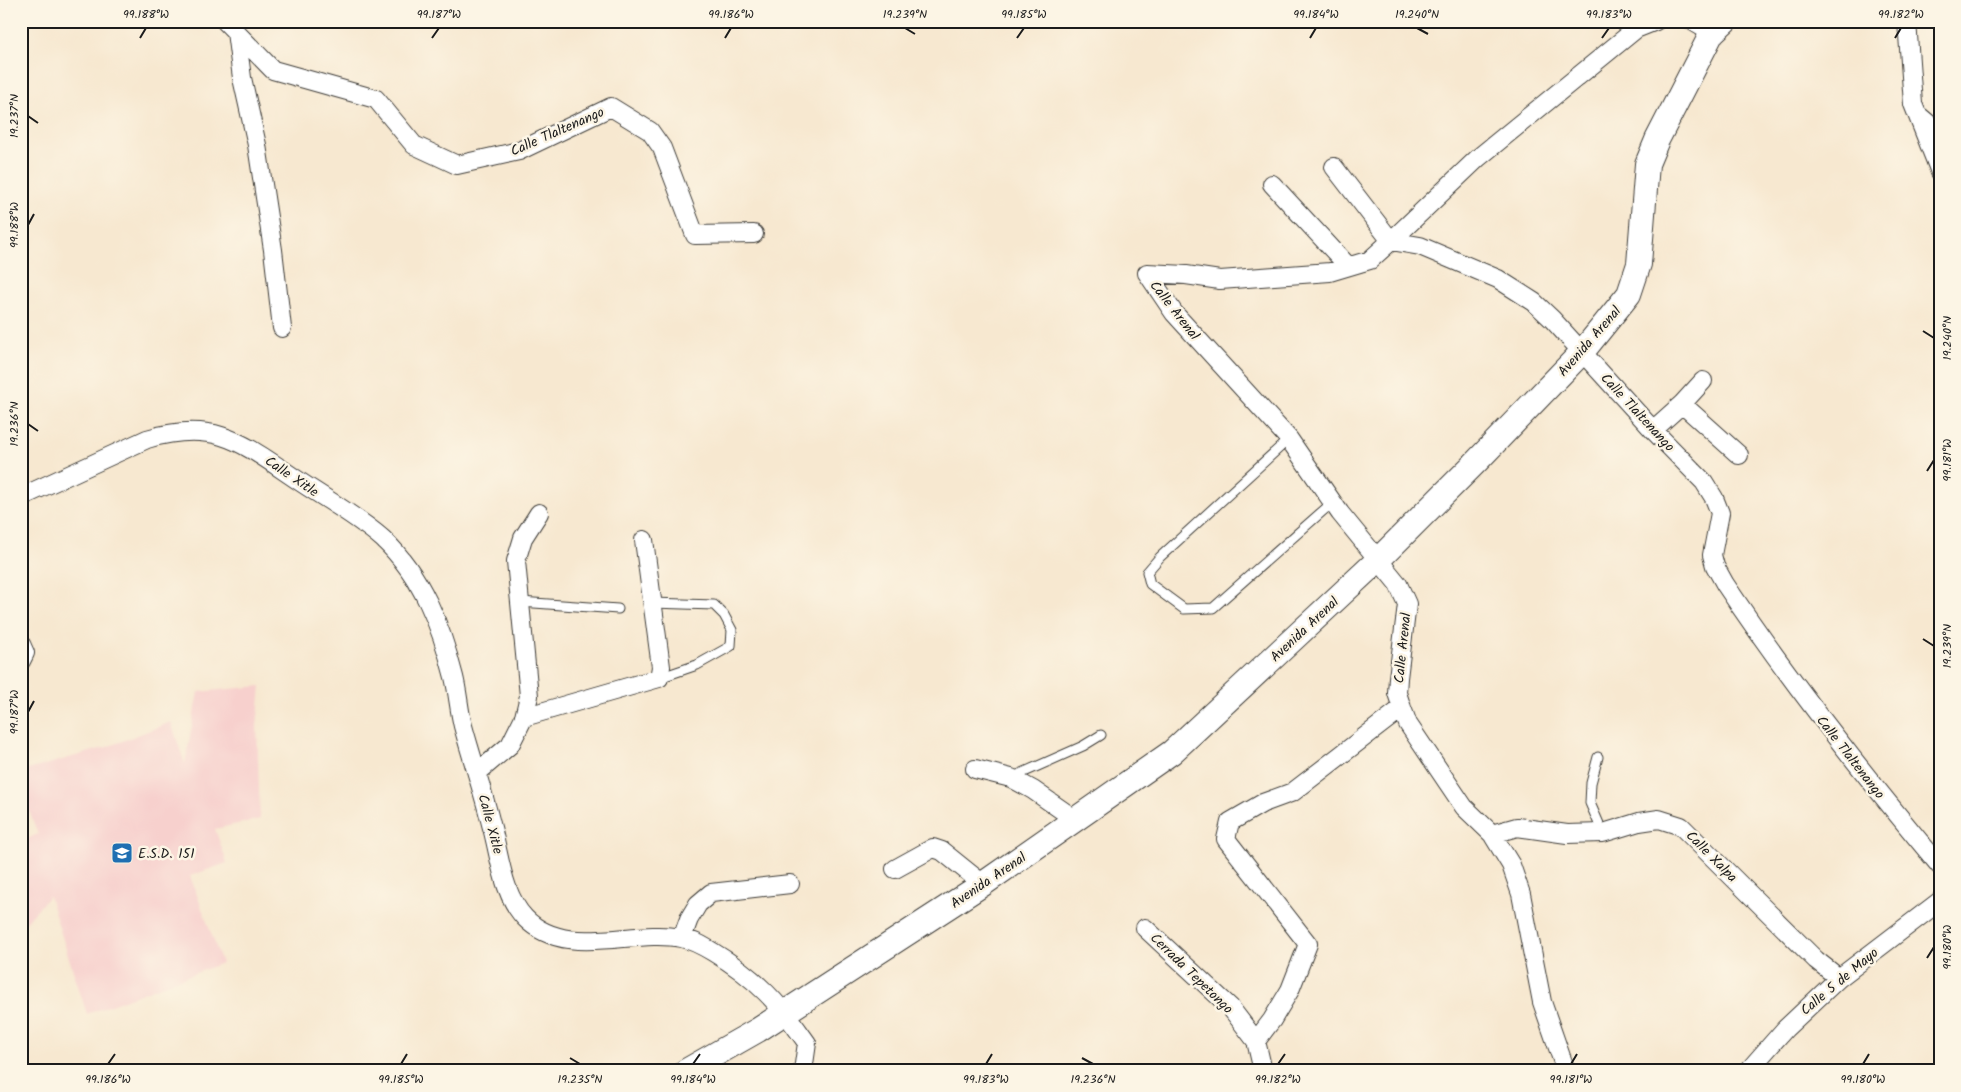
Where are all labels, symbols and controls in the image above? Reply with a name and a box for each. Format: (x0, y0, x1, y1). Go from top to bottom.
text: 99.188°W (123, 5, 169, 24)
text: 99.187°W (417, 5, 461, 24)
text: 99.186°W (708, 5, 754, 24)
text: 19.239°N (883, 5, 927, 24)
text: 99.185°W (1001, 5, 1047, 24)
text: 99.184°W (1293, 5, 1339, 24)
text: 19.240°N (1395, 5, 1439, 24)
text: 99.183°W (1586, 5, 1632, 24)
text: 99.182°W (1878, 5, 1924, 24)
text: 19.237°N (5, 94, 24, 138)
street label: Calle Tlaltenango (507, 101, 608, 162)
text: 99.188°W (5, 202, 24, 248)
street label: Calle Arenal (1144, 276, 1205, 346)
street label: Avenida Arenal (1553, 301, 1627, 382)
text: 19.240°N (1938, 316, 1957, 360)
street label: Calle Tlaltenango (1595, 368, 1680, 457)
text: 19.236°N (5, 401, 24, 447)
text: 99.181°W (1938, 439, 1957, 481)
street label: Calle Xitle (260, 451, 323, 503)
street label: Avenida Arenal (1265, 591, 1345, 668)
street label: Calle Arenal (1388, 611, 1418, 684)
text: 19.239°N (1938, 624, 1957, 668)
text: 99.187°W (5, 690, 24, 734)
street label: Calle Tlaltenango (1811, 711, 1890, 804)
street label: Calle Xitle (472, 792, 509, 857)
street label: Calle Xalpa (1680, 826, 1742, 888)
school or university icon: E.S.D. 151 (110, 841, 134, 865)
place label: E.S.D. 151 (138, 843, 195, 865)
street label: Avenida Arenal (946, 847, 1031, 914)
text: 99.180°W (1938, 924, 1957, 970)
street label: Cerrada Tepetongo (1145, 928, 1238, 1019)
street label: Calle 5 de Mayo (1796, 942, 1884, 1021)
text: 99.186°W (85, 1070, 131, 1089)
text: 99.185°W (378, 1070, 424, 1089)
text: 19.235°N (558, 1070, 602, 1089)
text: 99.184°W (670, 1070, 716, 1089)
text: 99.183°W (963, 1070, 1009, 1089)
text: 19.236°N (1070, 1070, 1116, 1089)
text: 99.182°W (1255, 1070, 1301, 1089)
text: 99.181°W (1550, 1070, 1592, 1089)
text: 99.180°W (1840, 1070, 1886, 1089)

